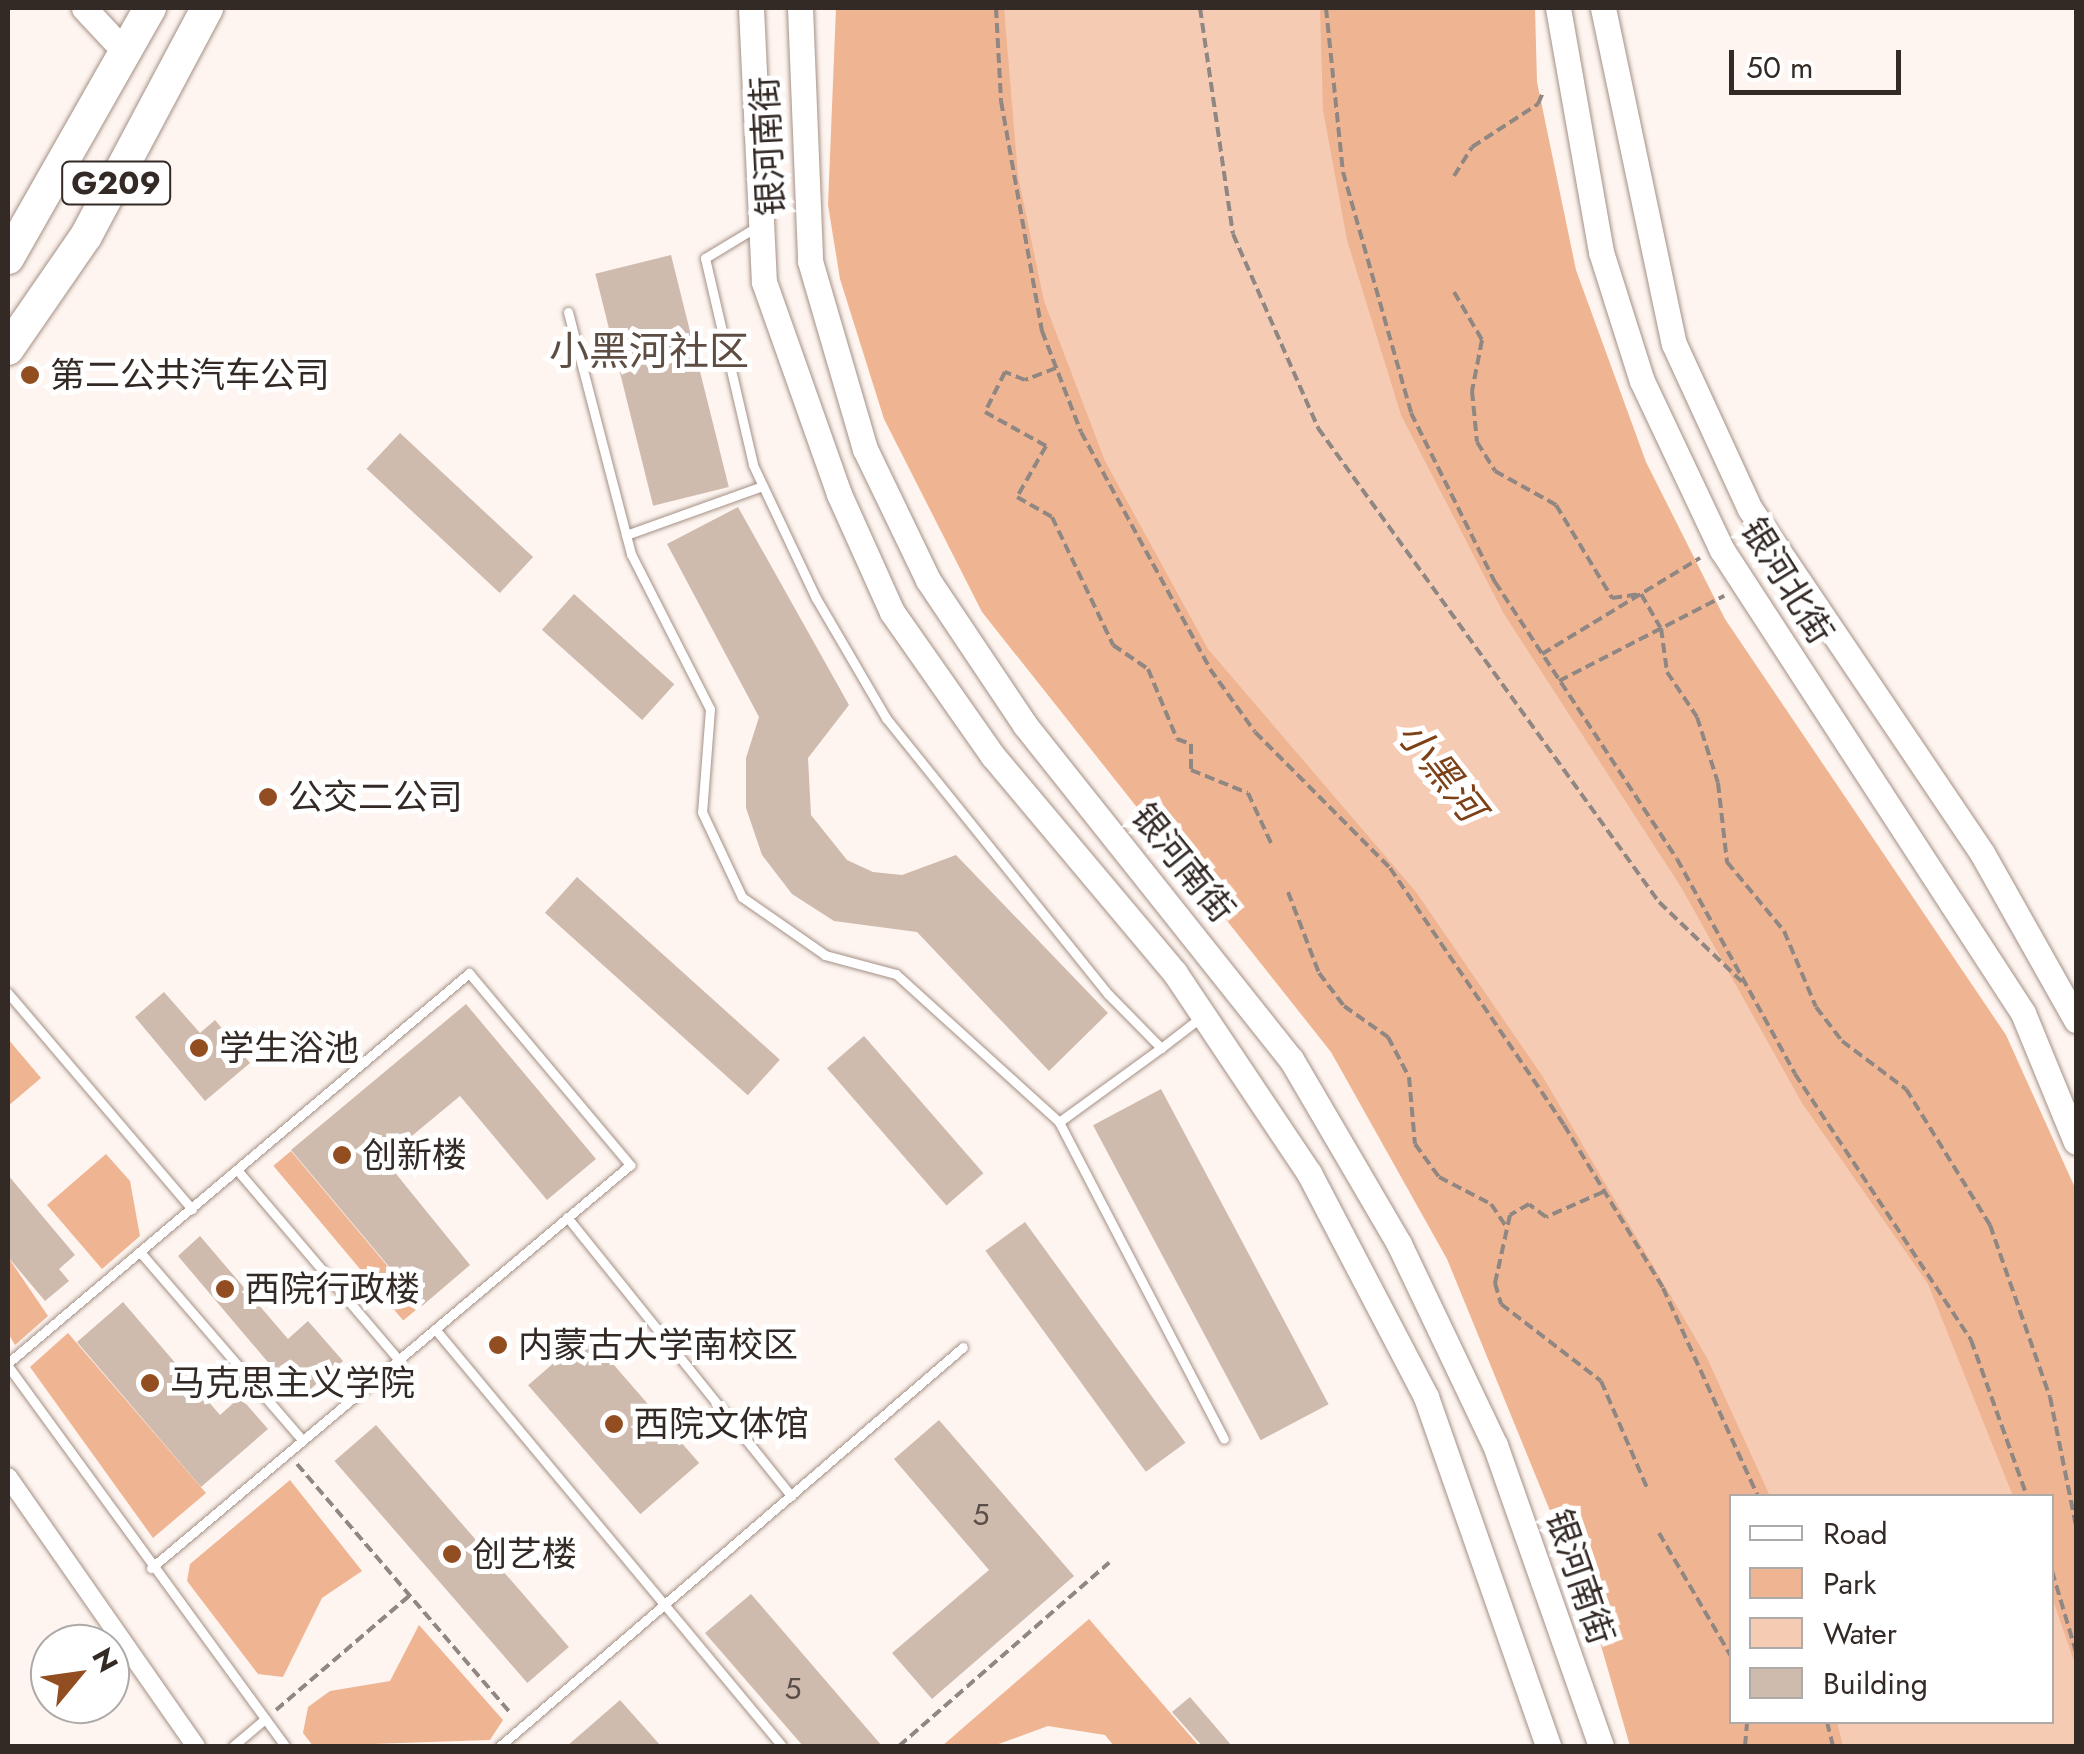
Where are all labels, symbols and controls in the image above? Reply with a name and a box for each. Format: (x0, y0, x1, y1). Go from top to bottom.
scale bar (1734, 30, 1906, 92)
text: 50 m (1746, 46, 1813, 89)
street label: 银河南街 (743, 75, 793, 217)
road number: G209 (61, 156, 171, 210)
district label: 小黑河社区 (549, 327, 749, 375)
place label: 第二公共汽车公司 (50, 354, 330, 396)
marker: 第二公共汽车公司 (19, 364, 41, 386)
street label: 银河北街 (1732, 511, 1842, 651)
water label: 小黑河 (1388, 712, 1494, 830)
place label: 公交二公司 (288, 776, 463, 818)
marker: 公交二公司 (257, 786, 279, 808)
street label: 银河南街 (1123, 795, 1243, 931)
place label: 学生浴池 (219, 1027, 359, 1069)
marker: 学生浴池 (188, 1037, 210, 1059)
place label: 创新楼 (362, 1134, 467, 1176)
marker: 创新楼 (331, 1144, 353, 1166)
place label: 西院行政楼 (245, 1268, 420, 1310)
marker: 西院行政楼 (214, 1278, 236, 1300)
place label: 内蒙古大学南校区 (518, 1324, 798, 1366)
marker: 内蒙古大学南校区 (487, 1334, 509, 1356)
place label: 马克思主义学院 (170, 1362, 415, 1404)
marker: 马克思主义学院 (139, 1372, 161, 1394)
place label: 西院文体馆 (634, 1403, 809, 1445)
marker: 西院文体馆 (603, 1413, 625, 1435)
legend (1729, 1494, 2054, 1724)
house number: 5 (973, 1497, 989, 1533)
street label: 银河南街 (1537, 1504, 1623, 1650)
text: Road (1823, 1512, 1888, 1555)
place label: 创艺楼 (472, 1533, 577, 1575)
marker: 创艺楼 (441, 1543, 463, 1565)
text: Park (1823, 1562, 1876, 1605)
text: Water (1823, 1612, 1897, 1655)
north arrow (30, 1624, 130, 1724)
text: N (82, 1641, 128, 1680)
text: Building (1823, 1662, 1928, 1705)
house number: 5 (785, 1671, 801, 1707)

